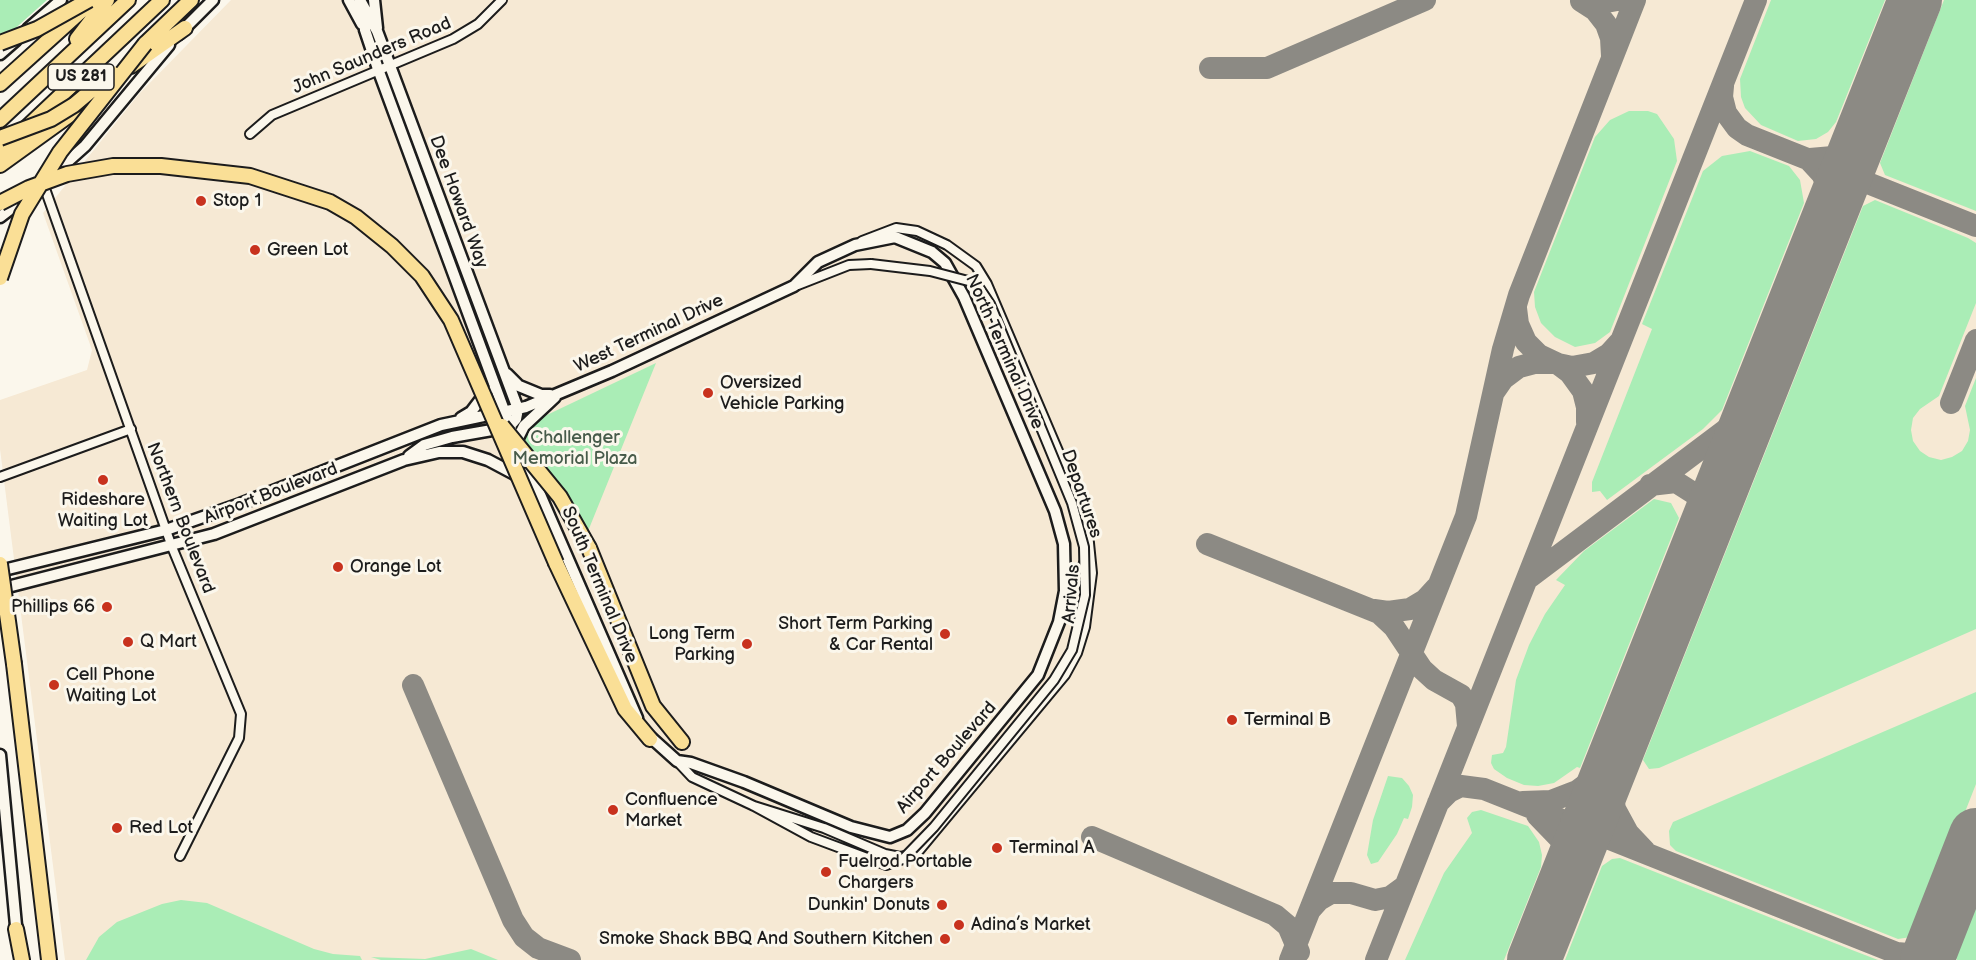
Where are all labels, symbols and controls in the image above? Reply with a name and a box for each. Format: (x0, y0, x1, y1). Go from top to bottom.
street label: John Saunders Road (289, 13, 455, 99)
road number: US 281 (48, 64, 114, 90)
street label: Dee Howard Way (424, 133, 492, 271)
place label: Stop 1 (213, 190, 261, 212)
marker: Stop 1 (194, 194, 208, 208)
place label: Green Lot (267, 239, 348, 261)
marker: Green Lot (248, 243, 262, 257)
street label: North Terminal Drive (960, 271, 1048, 433)
street label: West Terminal Drive (571, 290, 727, 378)
place label: Oversized Vehicle Parking (720, 372, 844, 415)
marker: Oversized Vehicle Parking (701, 386, 715, 400)
park label: Challenger Memorial Plaza (512, 427, 638, 470)
street label: Northern Boulevard (141, 439, 219, 597)
street label: Departures (1056, 447, 1106, 541)
street label: Airport Boulevard (201, 459, 341, 529)
marker: Rideshare Waiting Lot (96, 473, 110, 487)
place label: Rideshare Waiting Lot (58, 489, 148, 532)
street label: South Terminal Drive (556, 503, 642, 667)
place label: Orange Lot (350, 556, 441, 578)
marker: Orange Lot (331, 560, 345, 574)
street label: Arrivals (1059, 564, 1085, 624)
place label: Phillips 66 (11, 596, 95, 618)
marker: Phillips 66 (100, 600, 114, 614)
place label: Short Term Parking & Car Rental (778, 613, 933, 656)
place label: Long Term Parking (649, 623, 735, 666)
marker: Short Term Parking & Car Rental (938, 627, 952, 641)
place label: Q Mart (140, 631, 197, 653)
marker: Q Mart (121, 635, 135, 649)
marker: Long Term Parking (740, 637, 754, 651)
place label: Cell Phone Waiting Lot (66, 664, 156, 706)
marker: Cell Phone Waiting Lot (47, 678, 61, 692)
street label: Airport Boulevard (892, 698, 1002, 818)
place label: Terminal B (1244, 709, 1331, 731)
marker: Terminal B (1225, 713, 1239, 727)
place label: Confluence Market (625, 789, 718, 832)
marker: Confluence Market (606, 803, 620, 817)
place label: Red Lot (129, 817, 193, 839)
marker: Red Lot (110, 821, 124, 835)
place label: Terminal A (1009, 837, 1094, 859)
marker: Terminal A (990, 841, 1004, 855)
place label: Fuelrod Portable Chargers (838, 851, 972, 894)
marker: Fuelrod Portable Chargers (819, 865, 833, 879)
place label: Dunkin' Donuts (808, 894, 930, 916)
marker: Dunkin' Donuts (935, 898, 949, 912)
place label: Adina’s Market (971, 914, 1091, 936)
marker: Adina’s Market (952, 918, 966, 932)
place label: Smoke Shack BBQ And Southern Kitchen (599, 928, 933, 950)
marker: Smoke Shack BBQ And Southern Kitchen (938, 932, 952, 946)

